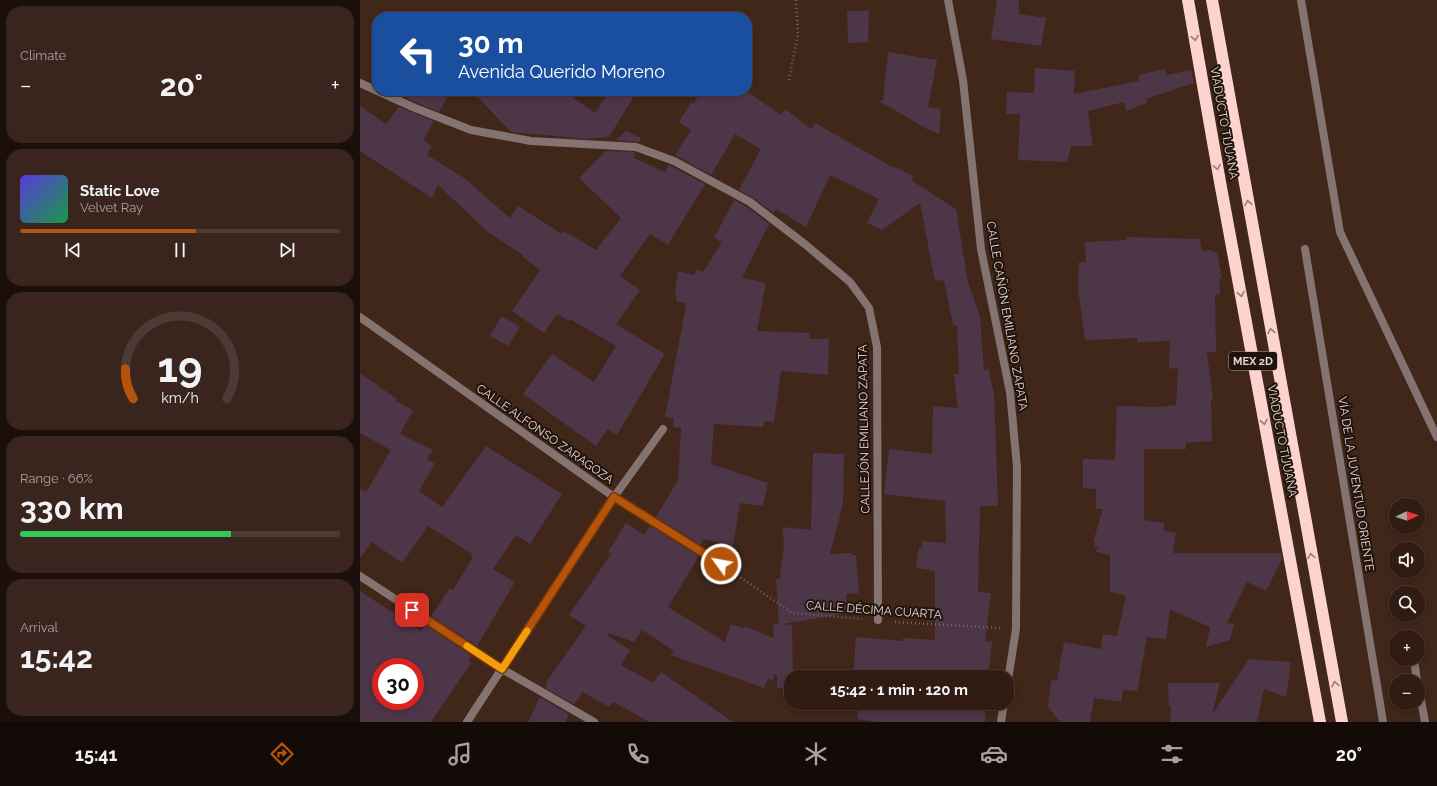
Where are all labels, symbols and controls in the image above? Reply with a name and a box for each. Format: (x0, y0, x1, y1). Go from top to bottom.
text: 30 m (458, 27, 524, 60)
icon: left (392, 28, 444, 80)
one-way arrow (1190, 35, 1199, 42)
text: Climate (20, 48, 66, 63)
text: Avenida Querido Moreno (458, 61, 665, 82)
street label: VIADUCTO TIJUANA (1207, 66, 1241, 180)
text: 20° (160, 68, 203, 103)
text: − (20, 72, 32, 98)
text: + (331, 72, 340, 98)
one-way arrow (1212, 163, 1221, 170)
text: Static Love (80, 182, 159, 200)
text: Velvet Ray (80, 200, 143, 215)
one-way arrow (1244, 200, 1252, 207)
street label: CALLE CAÑÓN EMILIANO ZAPATA (983, 220, 1031, 412)
icon: previous (62, 239, 84, 261)
icon: pause (169, 239, 191, 261)
icon: next (276, 239, 298, 261)
one-way arrow (1236, 291, 1244, 297)
one-way arrow (1267, 328, 1275, 334)
text: 19 (157, 343, 203, 392)
street label: CALLEJÓN EMILIANO ZAPATA (856, 344, 872, 514)
road number: MEX 2D (1229, 352, 1277, 370)
street label: CALLE ALFONSO ZARAGOZA (474, 381, 616, 487)
street label: VIADUCTO TIJUANA (1264, 384, 1300, 498)
text: km/h (161, 390, 199, 406)
street label: VÍA DE LA JUVENTUD ORIENTE (1335, 396, 1377, 572)
one-way arrow (1260, 419, 1268, 425)
text: Range · 66% (20, 471, 93, 486)
text: 330 km (20, 491, 124, 526)
north arrow (1389, 498, 1425, 534)
map controls (1389, 498, 1425, 710)
button: sound (1389, 542, 1425, 578)
position arrow (700, 543, 742, 585)
one-way arrow (1308, 553, 1316, 559)
button: search (1389, 586, 1425, 622)
pin (395, 593, 429, 627)
street label: CALLE DÉCIMA CUARTA (806, 598, 942, 622)
icon: arrive (401, 599, 423, 621)
text: Arrival (20, 620, 58, 635)
button: + (1389, 630, 1425, 666)
text: 15:42 (20, 640, 93, 675)
speed limit sign: 30 (372, 658, 424, 710)
button: − (1389, 674, 1425, 710)
text: 15:42 · 1 min · 120 m (830, 681, 968, 699)
one-way arrow (1331, 681, 1339, 687)
icon: directions (268, 740, 296, 768)
icon: music (446, 740, 474, 768)
icon: phone (624, 740, 652, 768)
icon: climate (802, 740, 830, 768)
icon: car (980, 740, 1008, 768)
icon: filters (1158, 740, 1186, 768)
text: 15:41 (75, 744, 118, 765)
text: 20° (1336, 744, 1362, 765)

